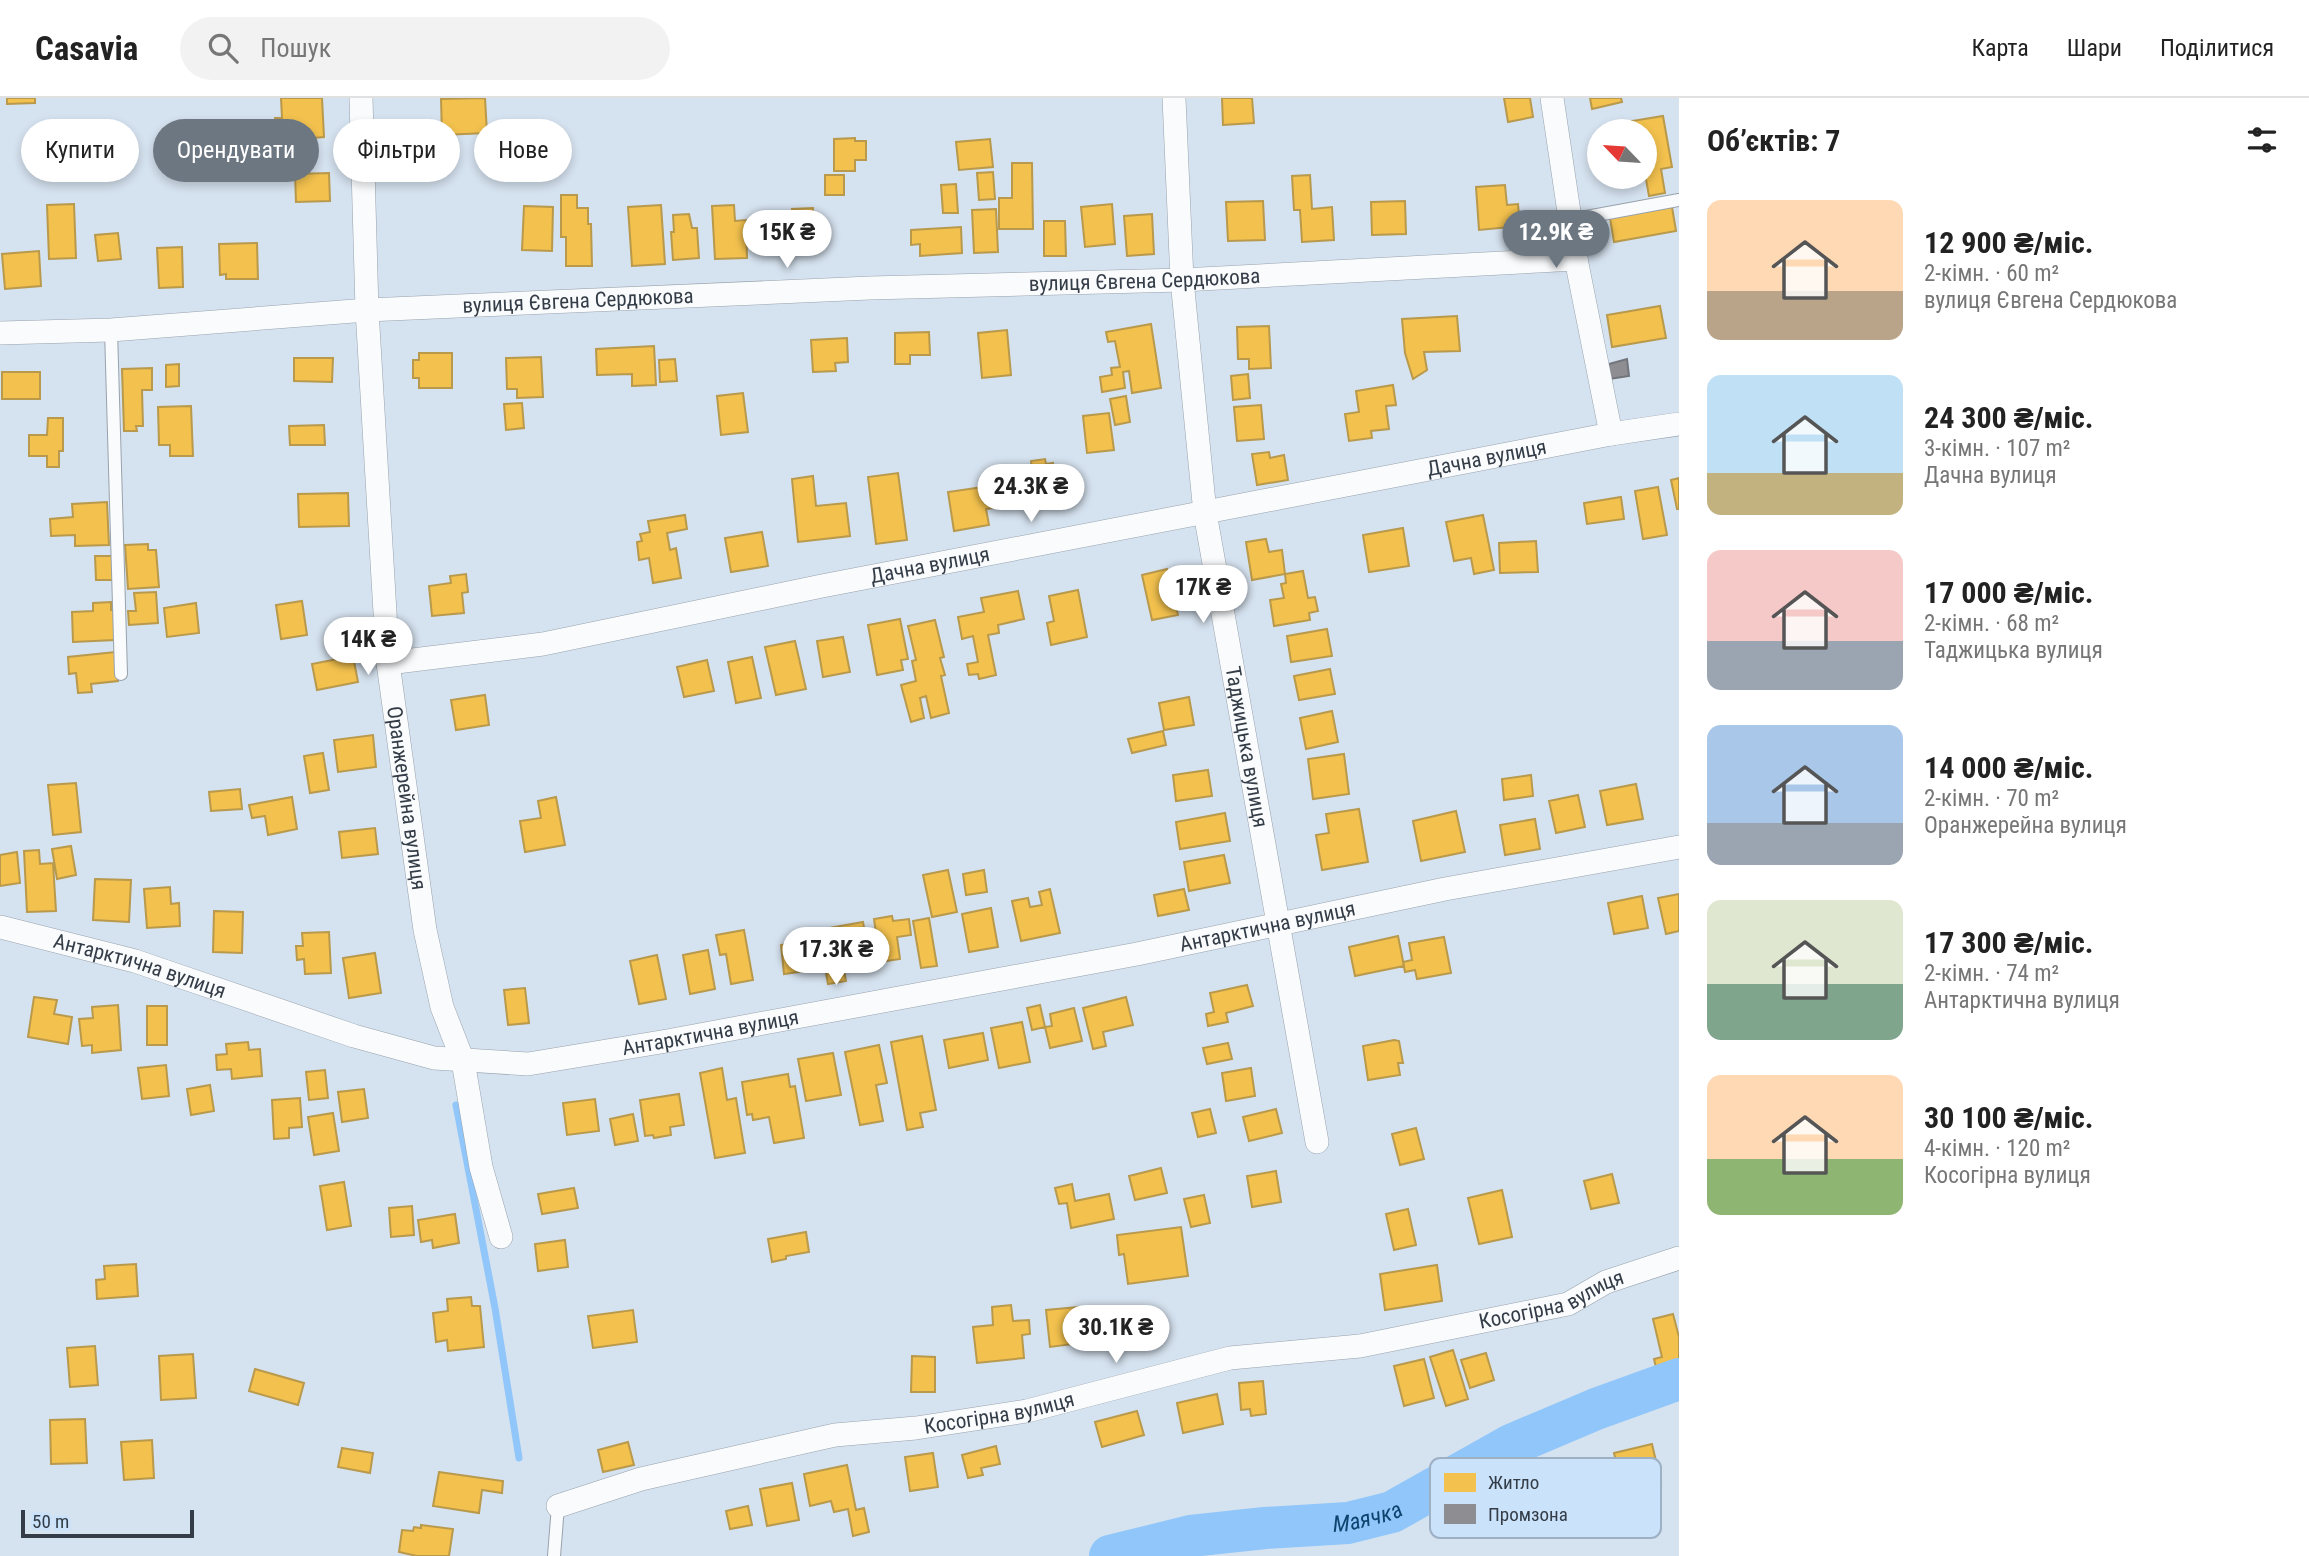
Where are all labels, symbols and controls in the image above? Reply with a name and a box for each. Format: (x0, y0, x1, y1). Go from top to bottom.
search box (180, 17, 670, 80)
text: Casavia (35, 29, 138, 68)
icon: search (204, 29, 242, 67)
text: Пошук (260, 33, 331, 63)
text: Карта (1971, 34, 2029, 62)
text: Шари (2067, 34, 2122, 62)
text: Поділитися (2160, 34, 2274, 62)
chip: Купити (21, 119, 139, 182)
chip: Орендувати (153, 119, 319, 182)
chip: Фільтри (333, 119, 460, 182)
chip: Нове (474, 119, 572, 182)
north arrow (1587, 119, 1657, 189)
map controls (1587, 119, 1657, 189)
icon: filters (2243, 121, 2281, 159)
text: Об’єктів: 7 (1707, 123, 1841, 158)
pin: 15K ₴ (738, 211, 836, 270)
pin: 12.9K ₴ (1491, 211, 1621, 270)
text: 15K ₴ (759, 219, 815, 246)
text: 12.9K ₴ (1519, 219, 1593, 246)
text: 12 900 ₴/міс. (1924, 225, 2094, 260)
icon: home (1763, 228, 1847, 312)
text: 2-кімн. · 60 m² (1924, 260, 2059, 287)
street label: вулиця Євгена Сердюкова (1029, 264, 1261, 296)
street label: вулиця Євгена Сердюкова (462, 284, 694, 318)
text: вулиця Євгена Сердюкова (1924, 287, 2177, 314)
text: 24 300 ₴/міс. (1924, 400, 2094, 435)
icon: home (1763, 403, 1847, 487)
street label: Дачна вулиця (1425, 435, 1548, 481)
text: 3-кімн. · 107 m² (1924, 435, 2070, 462)
text: Дачна вулиця (1924, 462, 2057, 489)
pin: 24.3K ₴ (966, 464, 1096, 524)
text: 24.3K ₴ (994, 473, 1068, 500)
street label: Дачна вулиця (868, 542, 992, 588)
pin: 17K ₴ (1154, 566, 1252, 625)
text: 17K ₴ (1175, 574, 1231, 601)
text: 17 000 ₴/міс. (1924, 575, 2094, 610)
icon: home (1763, 578, 1847, 662)
text: 2-кімн. · 68 m² (1924, 610, 2059, 637)
pin: 14K ₴ (319, 618, 417, 677)
text: 14K ₴ (340, 626, 396, 653)
text: Таджицька вулиця (1924, 637, 2103, 664)
street label: Таджицька вулиця (1221, 665, 1273, 829)
street label: Оранжерейна вулиця (382, 705, 431, 891)
text: 14 000 ₴/міс. (1924, 750, 2094, 785)
icon: home (1763, 753, 1847, 837)
text: 2-кімн. · 70 m² (1924, 785, 2059, 812)
text: Оранжерейна вулиця (1924, 812, 2127, 839)
street label: Антарктична вулиця (1177, 896, 1357, 957)
text: 17 300 ₴/міс. (1924, 925, 2094, 960)
pin: 17.3K ₴ (771, 928, 901, 987)
icon: home (1763, 928, 1847, 1012)
street label: Антарктична вулиця (51, 929, 229, 1003)
text: 17.3K ₴ (799, 936, 873, 963)
text: 2-кімн. · 74 m² (1924, 960, 2059, 987)
text: Антарктична вулиця (1924, 987, 2120, 1014)
street label: Антарктична вулиця (620, 1005, 801, 1060)
text: 30 100 ₴/міс. (1924, 1100, 2094, 1135)
icon: home (1763, 1103, 1847, 1187)
text: 4-кімн. · 120 m² (1924, 1135, 2070, 1162)
text: Косогірна вулиця (1924, 1162, 2091, 1189)
street label: Косогірна вулиця (1477, 1265, 1627, 1334)
pin: 30.1K ₴ (1051, 1306, 1181, 1365)
text: 30.1K ₴ (1079, 1314, 1153, 1341)
street label: Косогірна вулиця (922, 1387, 1077, 1439)
legend (1430, 1458, 1661, 1538)
text: Житло (1488, 1471, 1539, 1494)
water label: Маячка (1332, 1495, 1407, 1537)
text: Промзона (1488, 1503, 1568, 1526)
scale bar (21, 1507, 194, 1539)
text: 50 m (32, 1510, 69, 1533)

